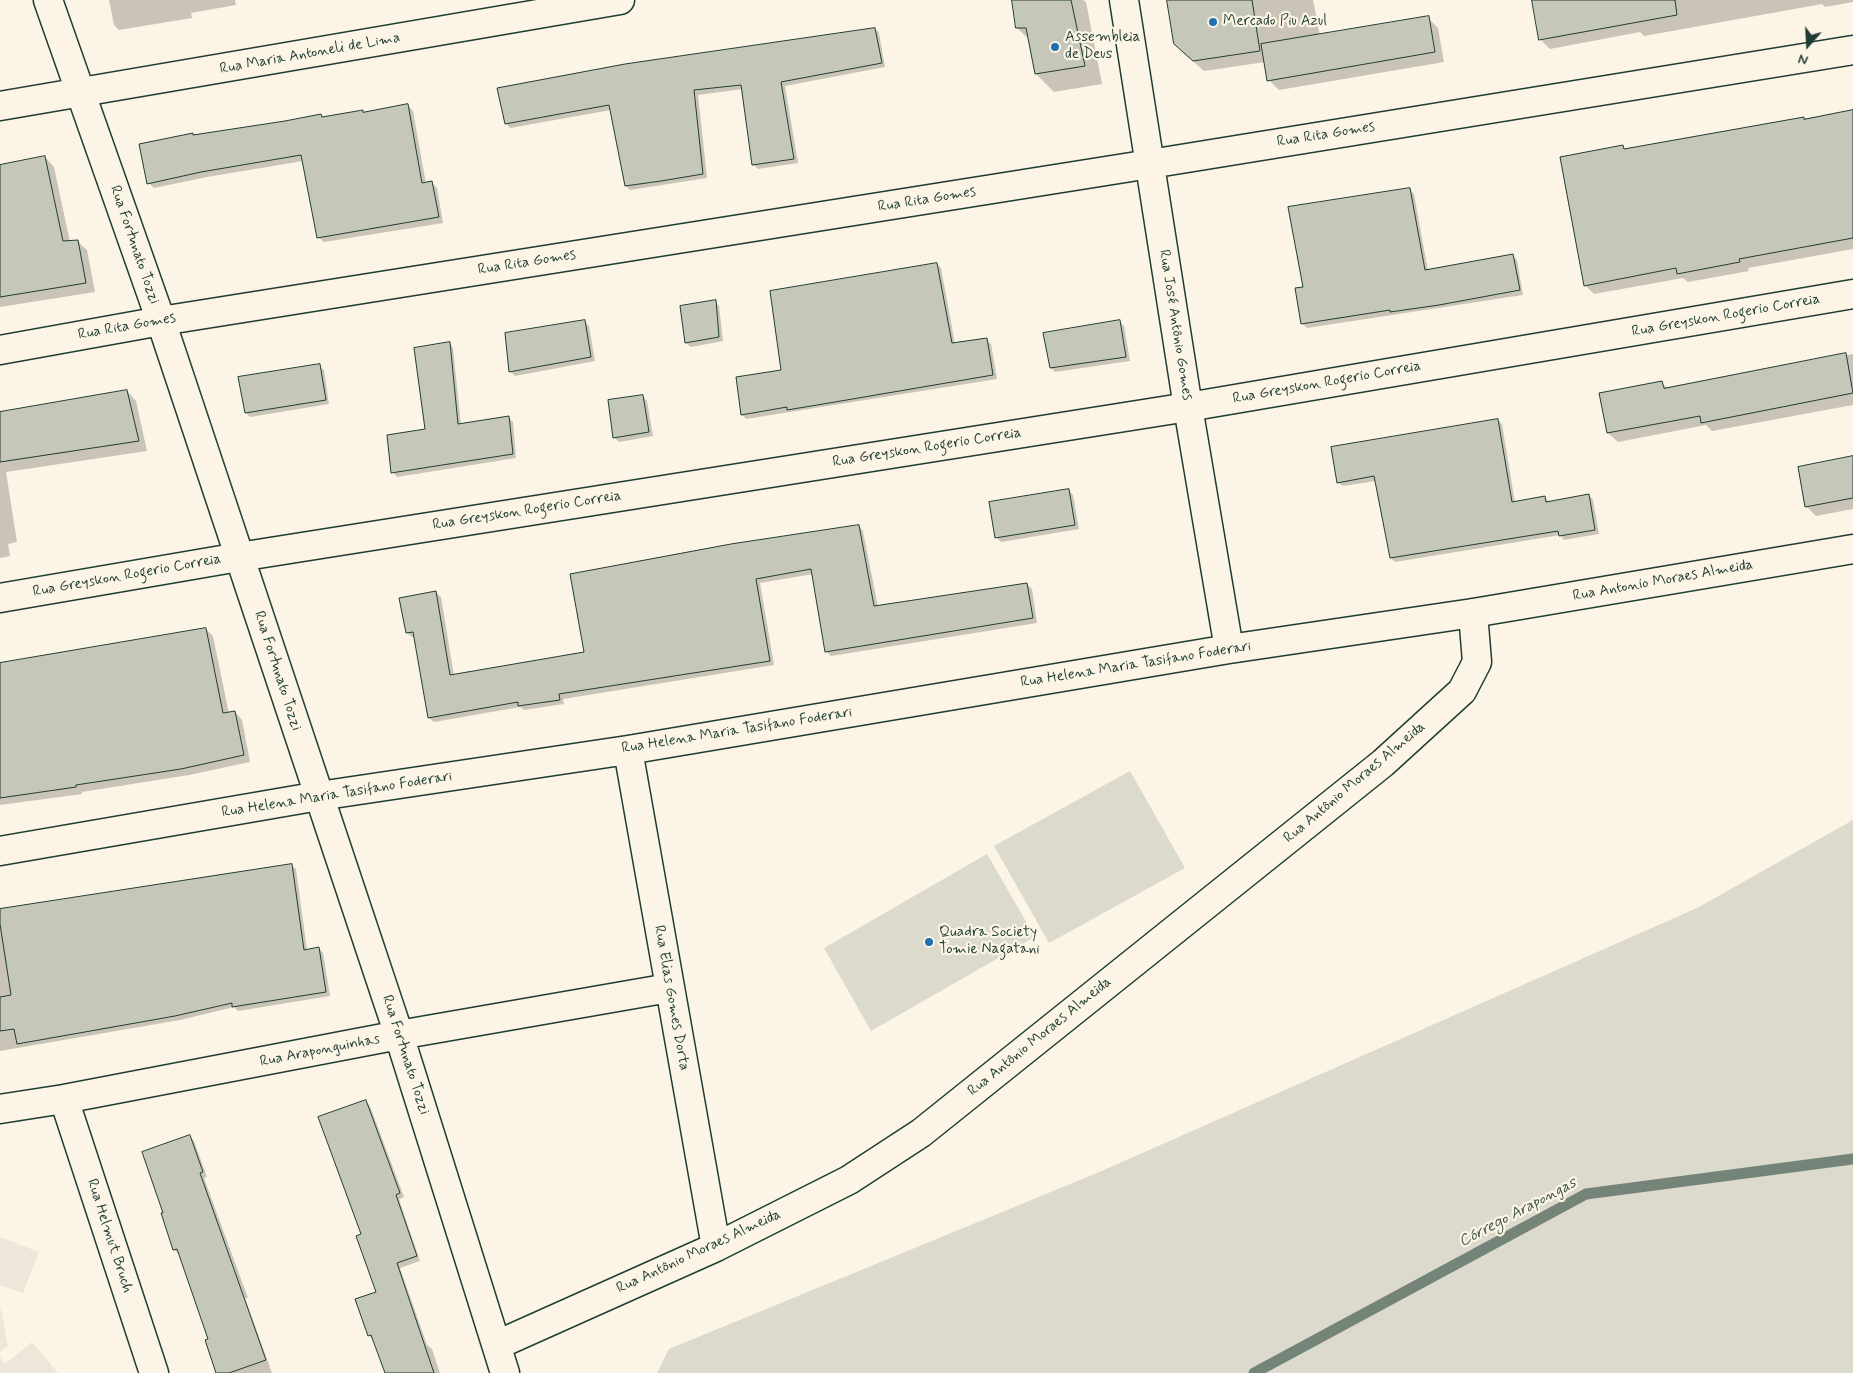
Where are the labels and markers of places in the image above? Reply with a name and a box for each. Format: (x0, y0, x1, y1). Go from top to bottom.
place label: Mercado Piu Azul (1223, 13, 1327, 31)
marker: Mercado Piu Azul (1207, 16, 1219, 28)
place label: Assembleia de Deus (1065, 29, 1140, 64)
marker: Assembleia de Deus (1049, 41, 1061, 53)
place label: Quadra Society Tomie Nagatani (939, 924, 1040, 959)
marker: Quadra Society Tomie Nagatani (923, 936, 935, 948)

